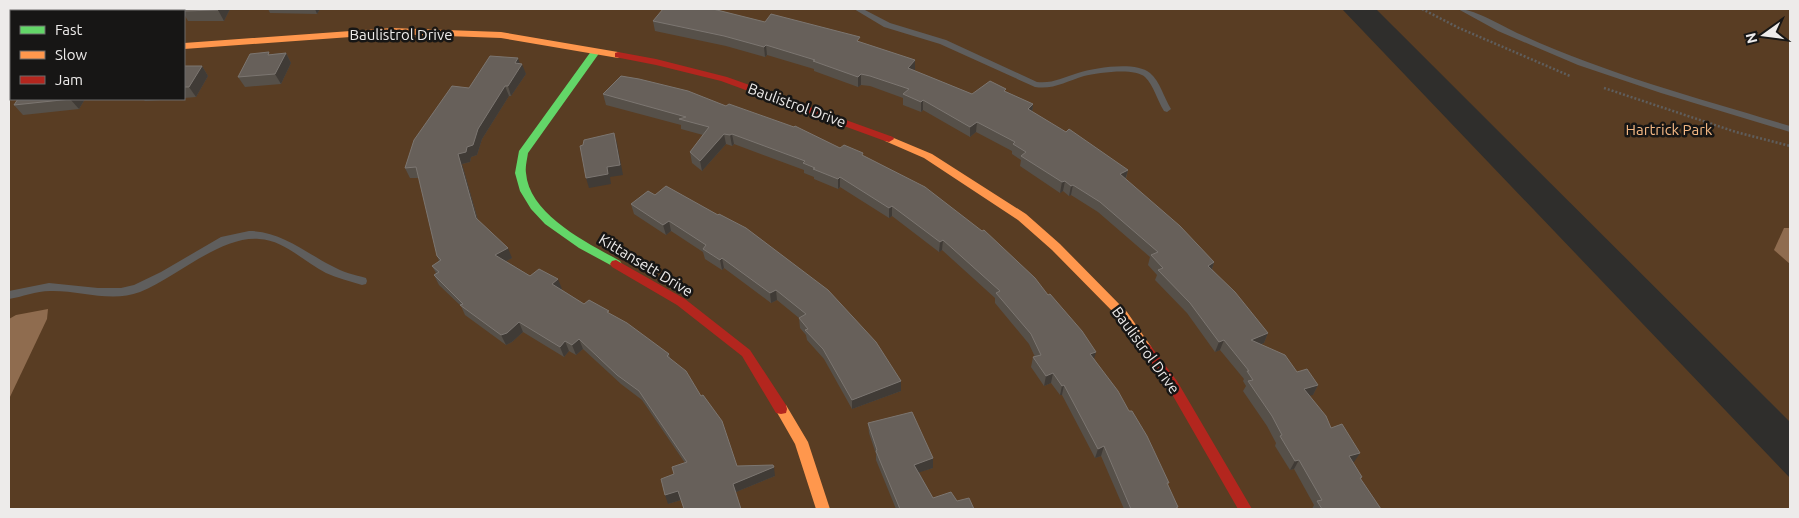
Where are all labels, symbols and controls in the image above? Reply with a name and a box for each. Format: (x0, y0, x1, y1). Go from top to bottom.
legend (10, 10, 185, 100)
north arrow (1739, 10, 1789, 60)
text: Fast (55, 21, 83, 38)
street label: Baulistrol Drive (349, 26, 453, 43)
text: N (1742, 31, 1760, 45)
text: Slow (55, 46, 88, 63)
text: Jam (55, 71, 83, 88)
street label: Baulistrol Drive (746, 79, 848, 131)
park label: Hartrick Park (1626, 121, 1713, 138)
street label: Kittansett Drive (596, 230, 696, 300)
street label: Baulistrol Drive (1109, 303, 1183, 397)

